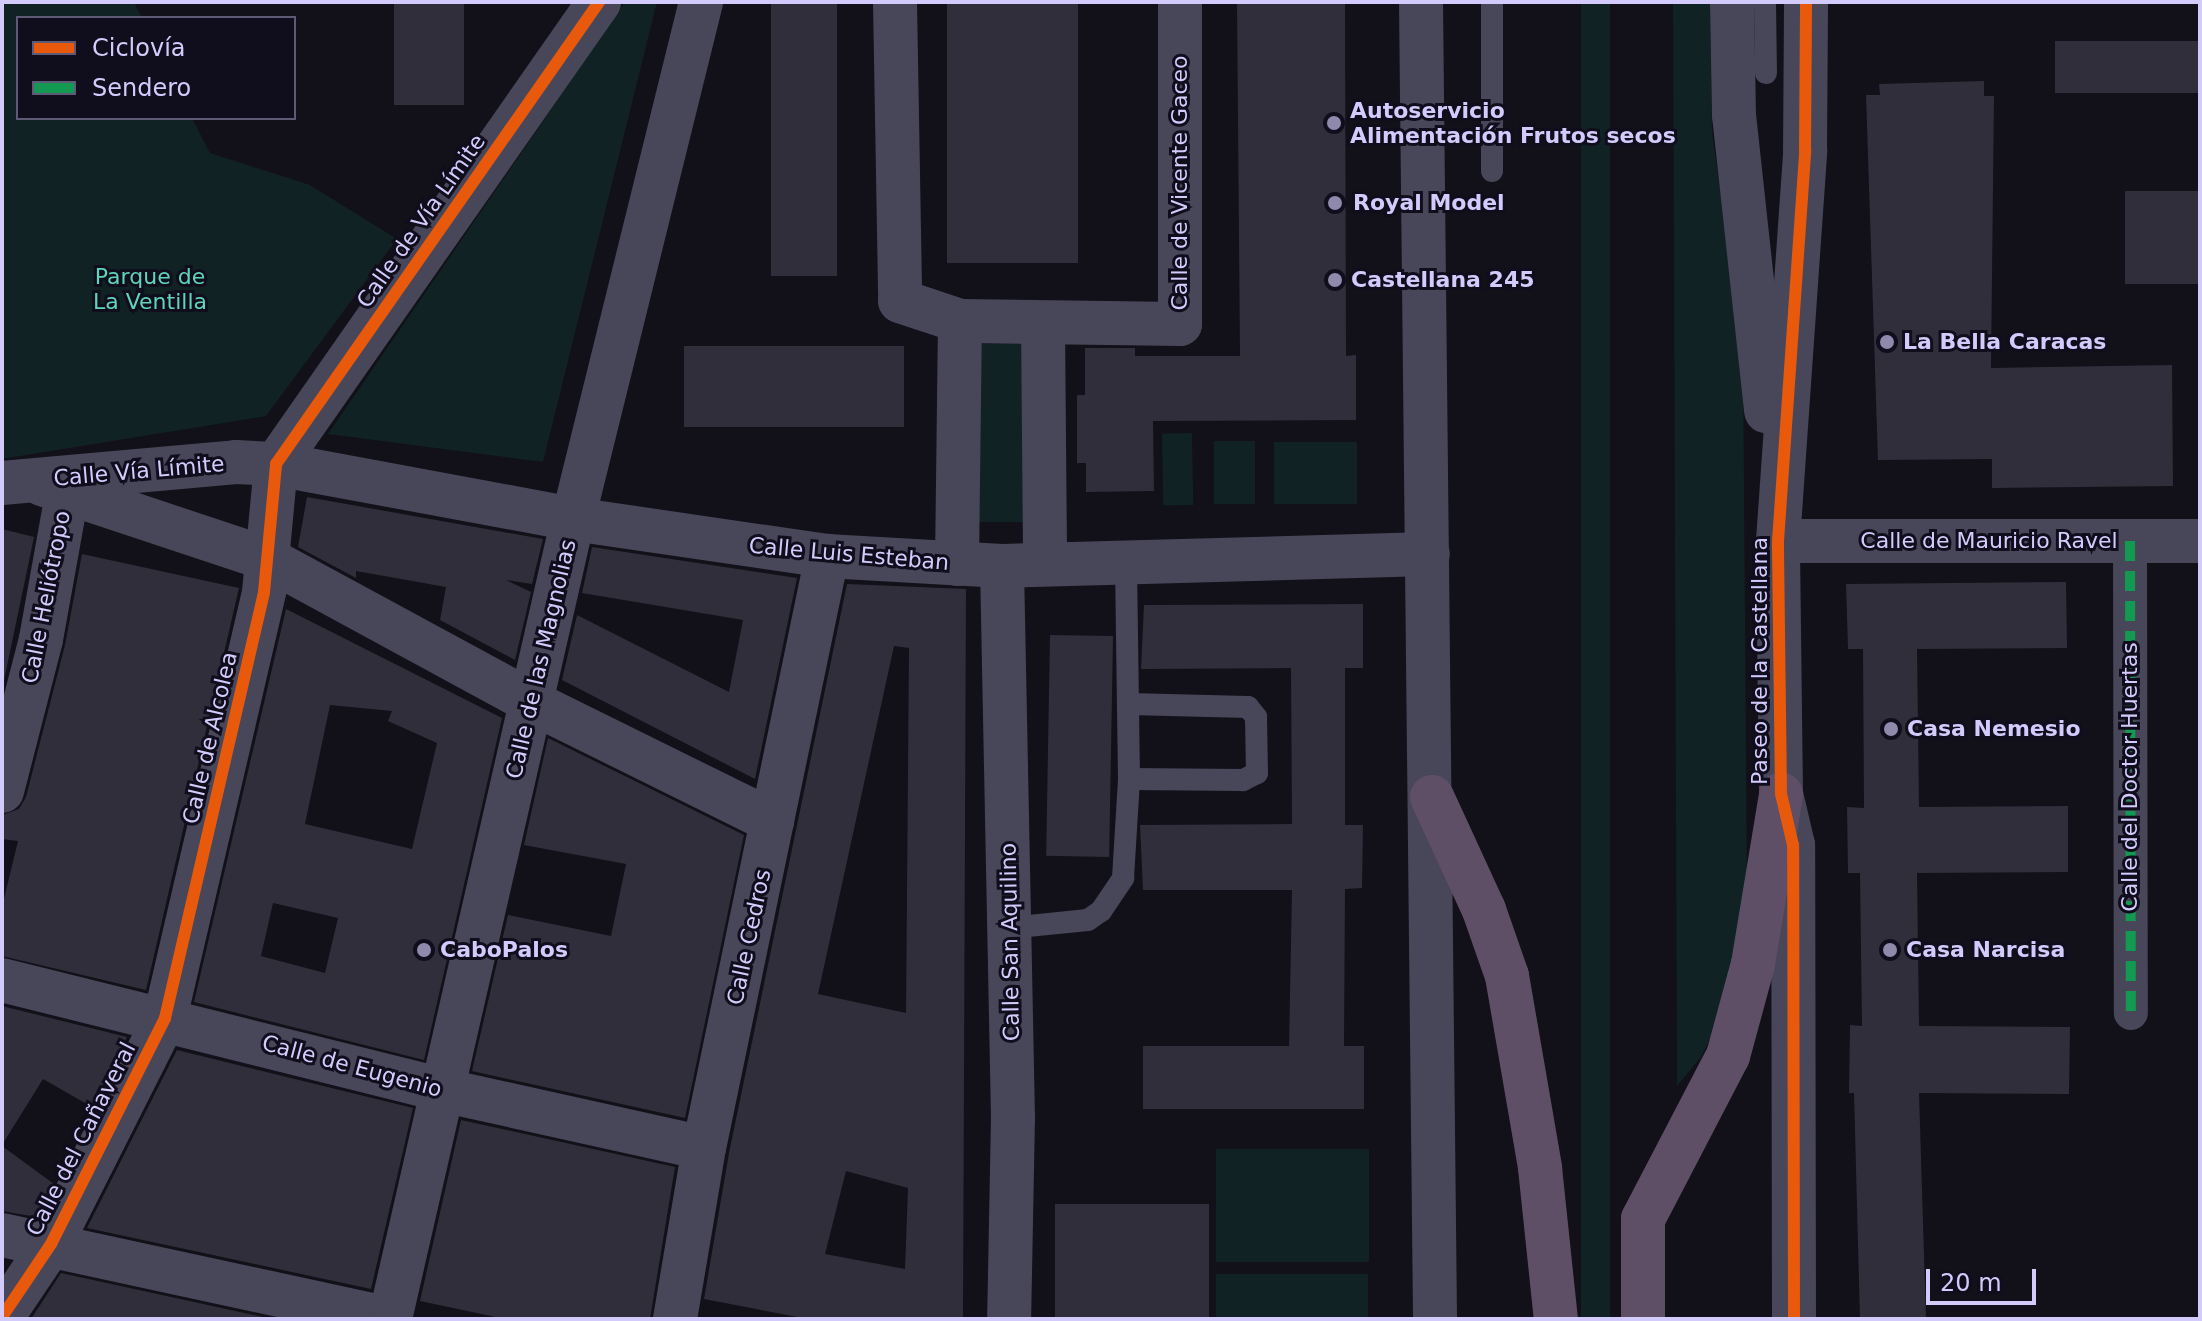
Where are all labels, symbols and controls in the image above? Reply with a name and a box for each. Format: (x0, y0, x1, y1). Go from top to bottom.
legend (16, 16, 296, 120)
text: Ciclovía (92, 34, 186, 62)
street label: Calle de Vicente Gaceo (1167, 55, 1193, 311)
text: Sendero (92, 74, 191, 102)
place label: Autoservicio Alimentación Frutos secos (1350, 97, 1676, 148)
marker: Autoservicio Alimentación Frutos secos (1325, 114, 1343, 132)
street label: Calle de Vía Límite (351, 129, 491, 313)
place label: Royal Model (1353, 190, 1505, 216)
marker: Royal Model (1324, 192, 1346, 214)
park label: Parque de La Ventilla (93, 263, 207, 314)
place label: Castellana 245 (1351, 267, 1535, 293)
marker: Castellana 245 (1326, 271, 1344, 289)
place label: La Bella Caracas (1903, 329, 2106, 355)
marker: La Bella Caracas (1878, 333, 1896, 351)
street label: Calle Vía Límite (53, 450, 225, 492)
street label: Calle Heliótropo (16, 508, 76, 686)
street label: Calle de Mauricio Ravel (1860, 528, 2118, 554)
street label: Calle Luis Esteban (748, 532, 950, 576)
street label: Calle de las Magnolias (501, 537, 581, 781)
street label: Paseo de la Castellana (1747, 537, 1773, 785)
street label: Calle del Doctor Huertas (2117, 642, 2143, 912)
street label: Calle de Alcolea (177, 649, 243, 827)
place label: Casa Nemesio (1907, 716, 2081, 742)
marker: Casa Nemesio (1882, 720, 1900, 738)
street label: Calle San Aquilino (995, 843, 1025, 1041)
street label: Calle Cedros (722, 867, 776, 1007)
place label: CaboPalos (440, 937, 568, 963)
place label: Casa Narcisa (1906, 937, 2065, 963)
marker: CaboPalos (415, 941, 433, 959)
marker: Casa Narcisa (1881, 941, 1899, 959)
street label: Calle de Eugenio (259, 1029, 445, 1103)
street label: Calle del Cañaveral (21, 1038, 141, 1240)
scale bar (1930, 1253, 2040, 1303)
text: 20 m (1940, 1269, 2002, 1297)

